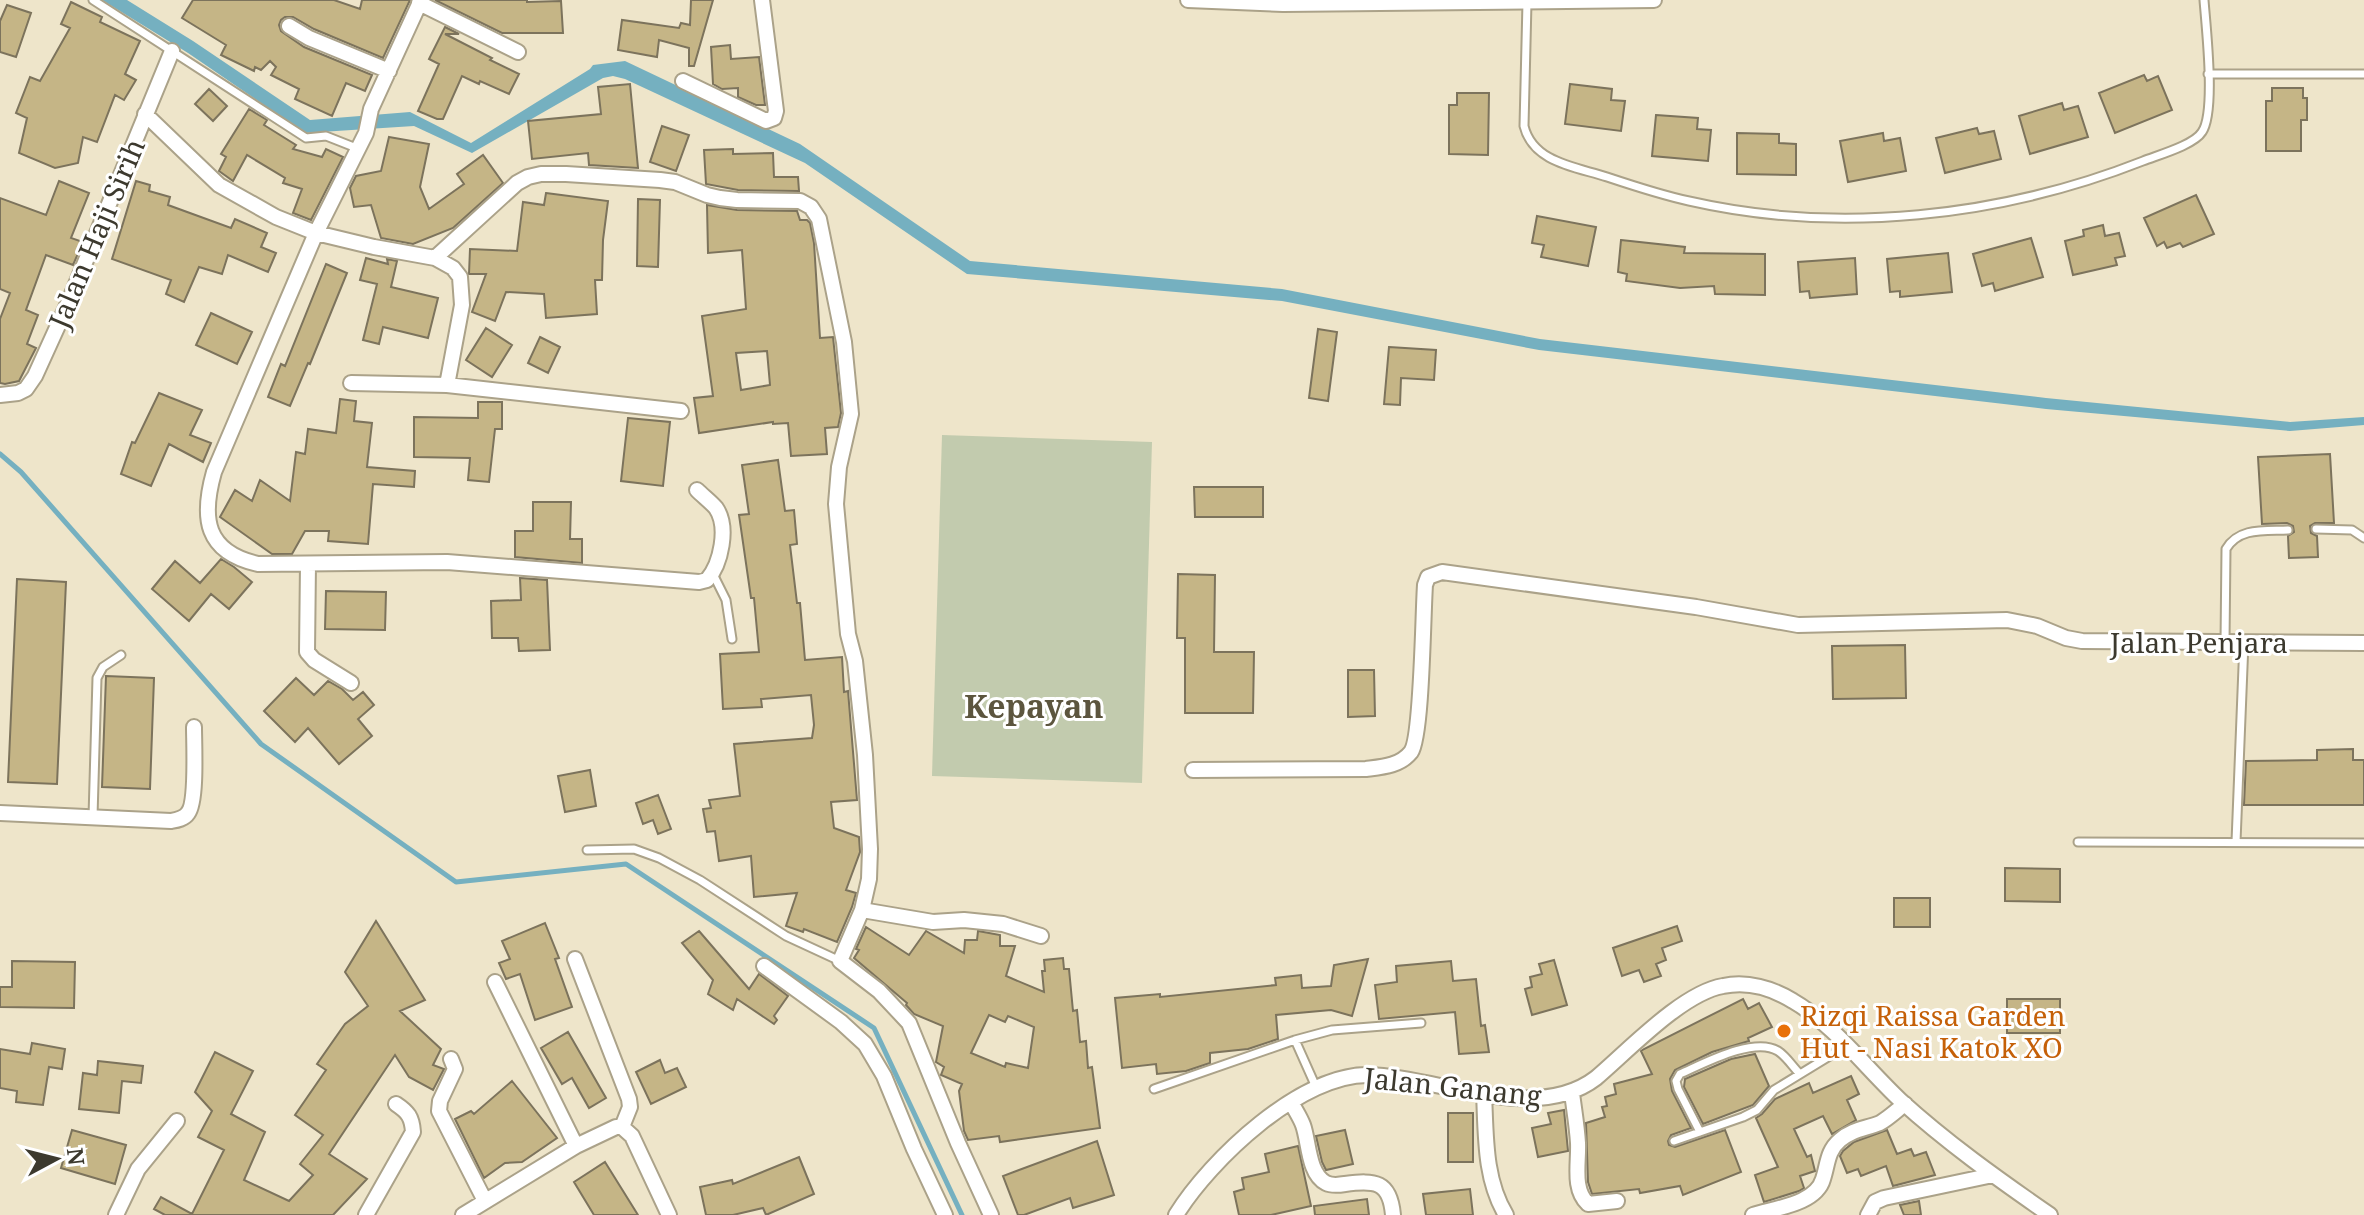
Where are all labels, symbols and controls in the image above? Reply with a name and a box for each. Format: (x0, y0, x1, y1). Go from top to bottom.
street label: Jalan Haji Sirih (39, 132, 153, 334)
street label: Jalan Penjara (2109, 623, 2288, 661)
district label: Kepayan (964, 684, 1104, 727)
place label: Rizqi Raissa Garden Hut - Nasi Katok XO (1800, 996, 2066, 1066)
marker: Rizqi Raissa Garden Hut - Nasi Katok XO (1775, 1022, 1793, 1040)
street label: Jalan Ganang (1361, 1058, 1544, 1114)
north arrow (16, 1119, 96, 1199)
text: N (61, 1146, 93, 1167)

